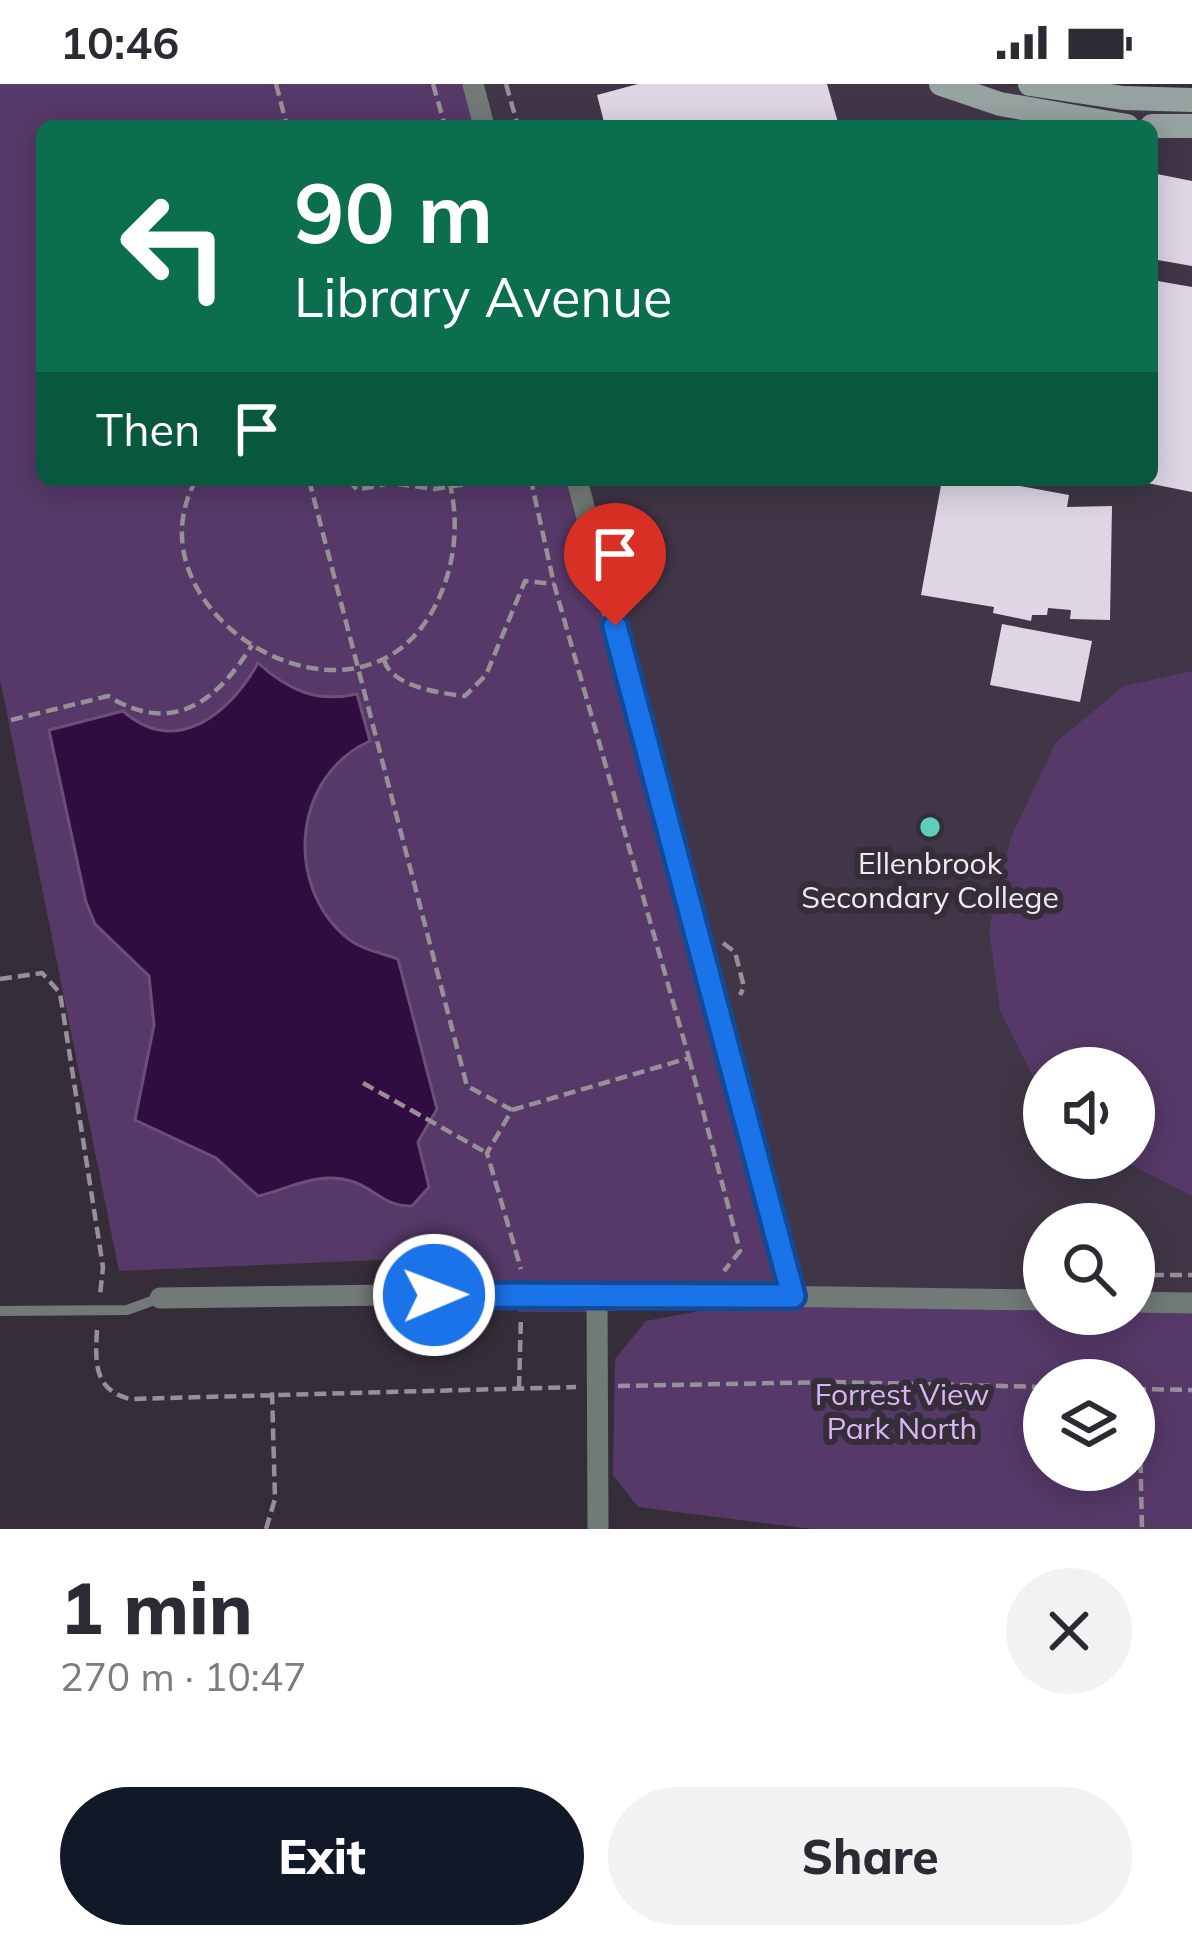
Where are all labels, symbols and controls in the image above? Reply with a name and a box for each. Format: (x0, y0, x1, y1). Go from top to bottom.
text: 10:46 (60, 14, 179, 70)
text: 90 m (294, 159, 493, 264)
icon: left (96, 168, 252, 324)
text: Library Avenue (294, 263, 673, 331)
icon: arrive (224, 396, 290, 462)
text: Then (96, 401, 200, 457)
pin (564, 503, 666, 626)
icon: arrive (582, 521, 648, 587)
marker: Ellenbrook Secondary College (917, 814, 943, 840)
place label: Ellenbrook Secondary College (801, 844, 1059, 916)
map controls (1023, 1047, 1155, 1491)
button: sound (1023, 1047, 1155, 1179)
button: search (1023, 1203, 1155, 1335)
position arrow (371, 1232, 497, 1358)
button: layers (1023, 1359, 1155, 1491)
park label: Forrest View Park North (815, 1375, 989, 1447)
text: 1 min (60, 1562, 253, 1652)
button: close (1006, 1568, 1132, 1694)
text: 270 m · 10:47 (60, 1652, 306, 1701)
button: Exit (60, 1787, 584, 1925)
button: Share (608, 1787, 1132, 1925)

